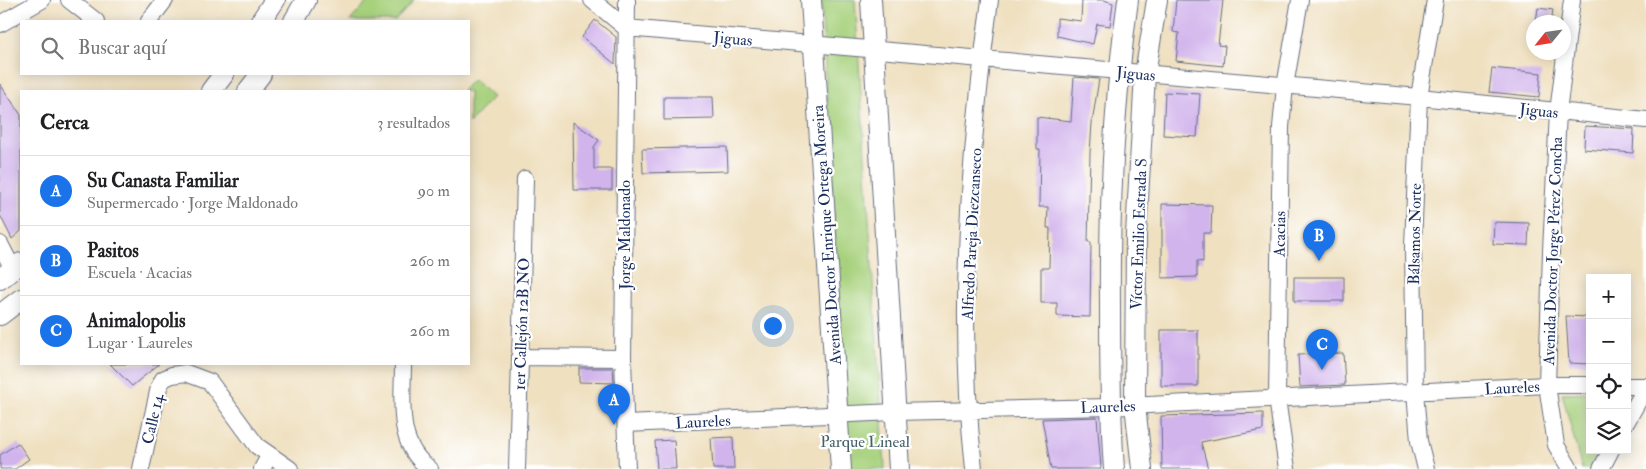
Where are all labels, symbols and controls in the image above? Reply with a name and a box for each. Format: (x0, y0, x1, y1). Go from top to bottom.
north arrow (1526, 15, 1571, 60)
search box (20, 20, 470, 75)
street label: Jiguas (712, 27, 753, 52)
icon: search (38, 34, 66, 62)
text: Buscar aquí (78, 36, 166, 60)
street label: Jiguas (1115, 62, 1156, 87)
street label: Jiguas (1517, 99, 1559, 124)
street label: Avenida Doctor Enrique Ortega Moreira (808, 104, 846, 366)
text: Cerca (40, 109, 89, 136)
text: 3 resultados (377, 113, 450, 133)
street label: Avenida Doctor Jorge Pérez Concha (1539, 136, 1568, 367)
street label: Alfredo Pareja Diezcanseco (957, 147, 987, 321)
street label: Víctor Emilio Estrada S (1126, 158, 1152, 310)
text: Su Canasta Familiar (87, 169, 239, 193)
street label: Jorge Maldonado (615, 180, 636, 291)
text: A (51, 181, 61, 201)
text: 90 m (418, 181, 450, 201)
street label: Bálsamos Norte (1404, 183, 1426, 285)
text: Supermercado · Jorge Maldonado (87, 193, 298, 213)
street label: Acacias (1270, 211, 1290, 258)
pin: B (1303, 220, 1335, 261)
text: Pasitos (87, 239, 139, 263)
text: B (51, 251, 61, 271)
text: 260 m (410, 251, 450, 271)
street label: 1er Callejón 12B NO (510, 257, 534, 391)
text: Escuela · Acacias (87, 263, 192, 283)
map controls (1586, 274, 1631, 454)
button: + (1586, 274, 1631, 319)
text: Animalopolis (87, 309, 186, 333)
your location (760, 313, 786, 339)
button: − (1586, 319, 1631, 364)
text: C (50, 321, 62, 341)
text: 260 m (410, 321, 450, 341)
pin: C (1306, 329, 1338, 370)
text: Lugar · Laureles (87, 333, 192, 353)
button: locate (1586, 364, 1631, 409)
street label: Laureles (1484, 377, 1540, 399)
pin: A (598, 384, 630, 425)
street label: Calle 14 (138, 391, 169, 446)
street label: Laureles (1080, 396, 1136, 418)
button: layers (1586, 409, 1631, 454)
street label: Laureles (675, 411, 731, 433)
park label: Parque Lineal (820, 432, 910, 452)

